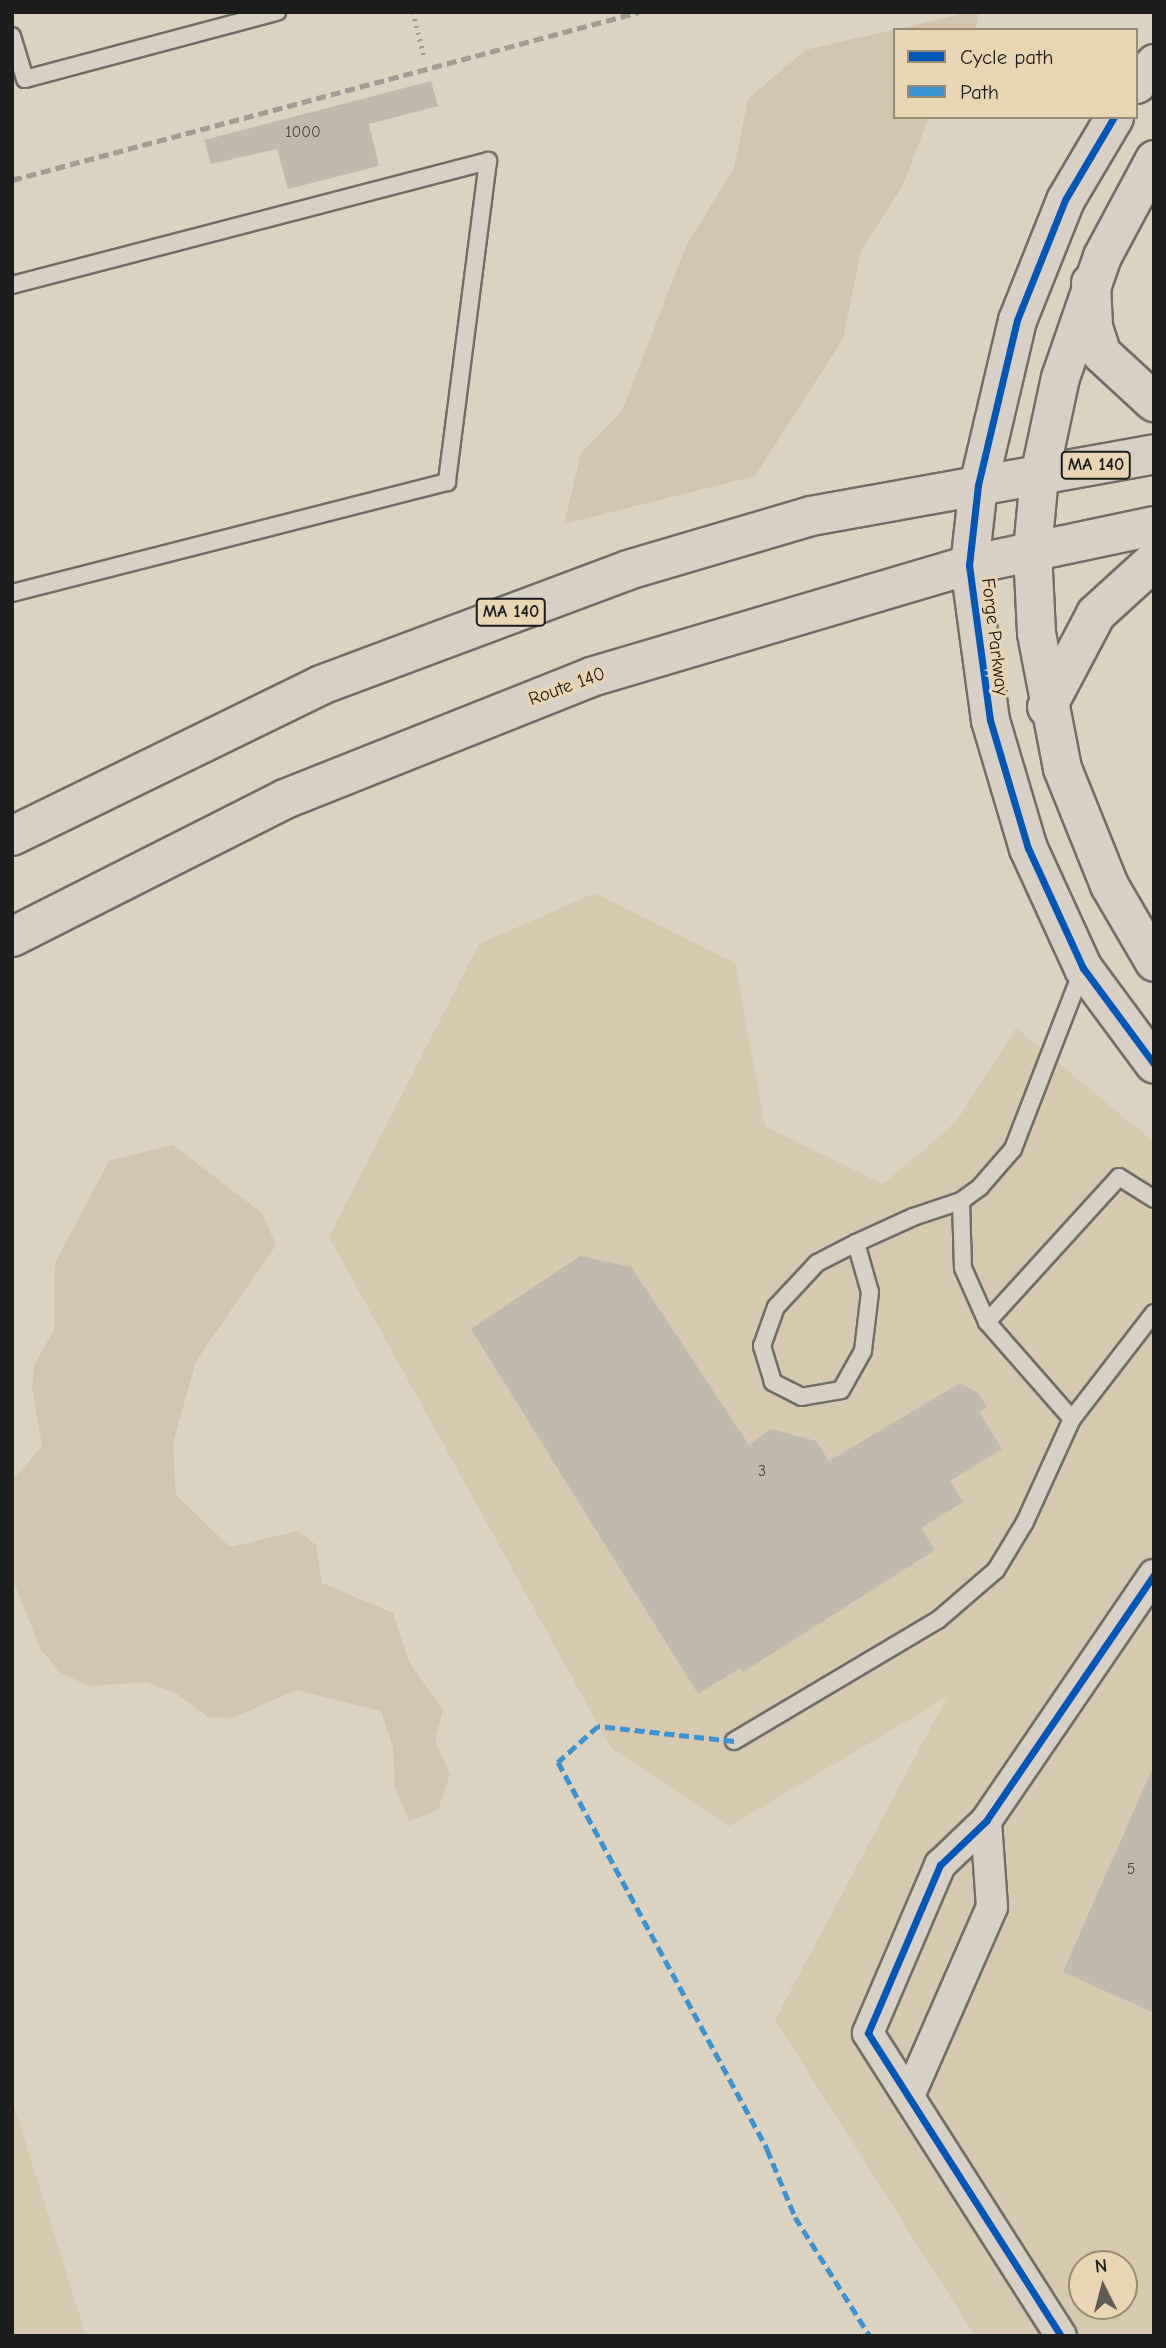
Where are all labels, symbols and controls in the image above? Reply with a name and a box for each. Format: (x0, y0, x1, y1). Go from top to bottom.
legend (893, 28, 1138, 119)
text: Cycle path (960, 45, 1053, 69)
text: Path (960, 80, 999, 104)
house number: 1000 (285, 122, 321, 142)
road number: MA 140 (1059, 450, 1133, 480)
street label: Forge Parkway (975, 577, 1013, 697)
road number: MA 140 (474, 598, 548, 626)
street label: Route 140 (526, 663, 608, 711)
house number: 3 (758, 1461, 766, 1481)
house number: 5 (1127, 1859, 1135, 1879)
north arrow (1068, 2250, 1138, 2320)
text: N (1094, 2255, 1108, 2278)

